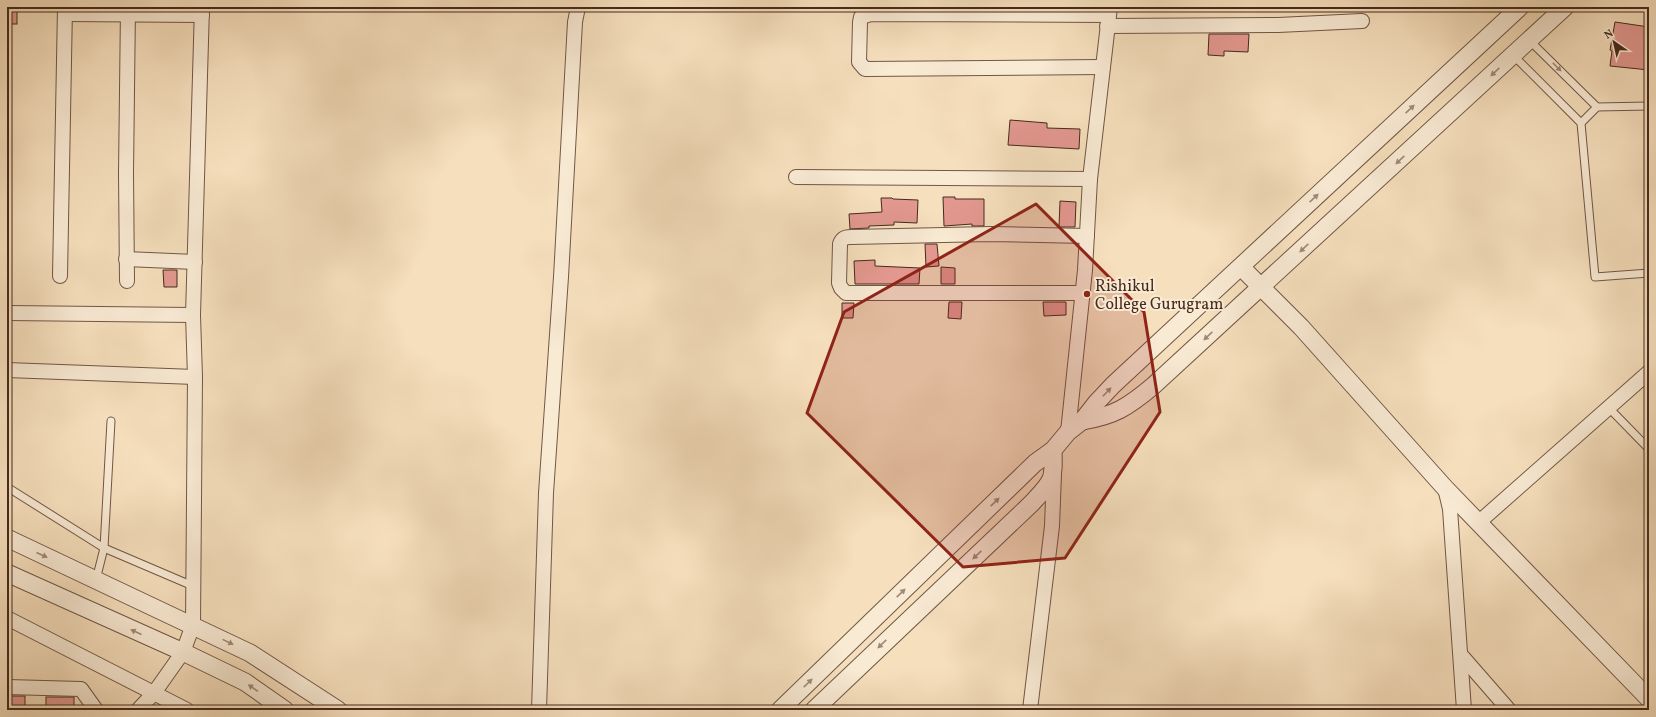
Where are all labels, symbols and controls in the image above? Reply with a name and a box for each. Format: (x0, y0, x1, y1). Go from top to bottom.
north arrow (1594, 22, 1634, 62)
text: N (1602, 26, 1617, 43)
one-way arrow (1552, 62, 1562, 72)
one-way arrow (1490, 67, 1501, 76)
one-way arrow (1405, 105, 1415, 114)
one-way arrow (1395, 155, 1405, 164)
one-way arrow (1310, 194, 1319, 203)
one-way arrow (1299, 243, 1309, 252)
place label: Rishikul College Gurugram (1095, 276, 1223, 316)
marker: Rishikul College Gurugram (1082, 289, 1092, 299)
one-way arrow (1203, 331, 1213, 340)
one-way arrow (1102, 387, 1112, 397)
one-way arrow (990, 498, 1000, 507)
one-way arrow (972, 550, 982, 560)
one-way arrow (37, 552, 48, 558)
one-way arrow (897, 589, 906, 598)
one-way arrow (130, 629, 142, 635)
one-way arrow (222, 639, 234, 646)
one-way arrow (877, 639, 887, 649)
one-way arrow (803, 678, 813, 688)
one-way arrow (248, 684, 258, 692)

